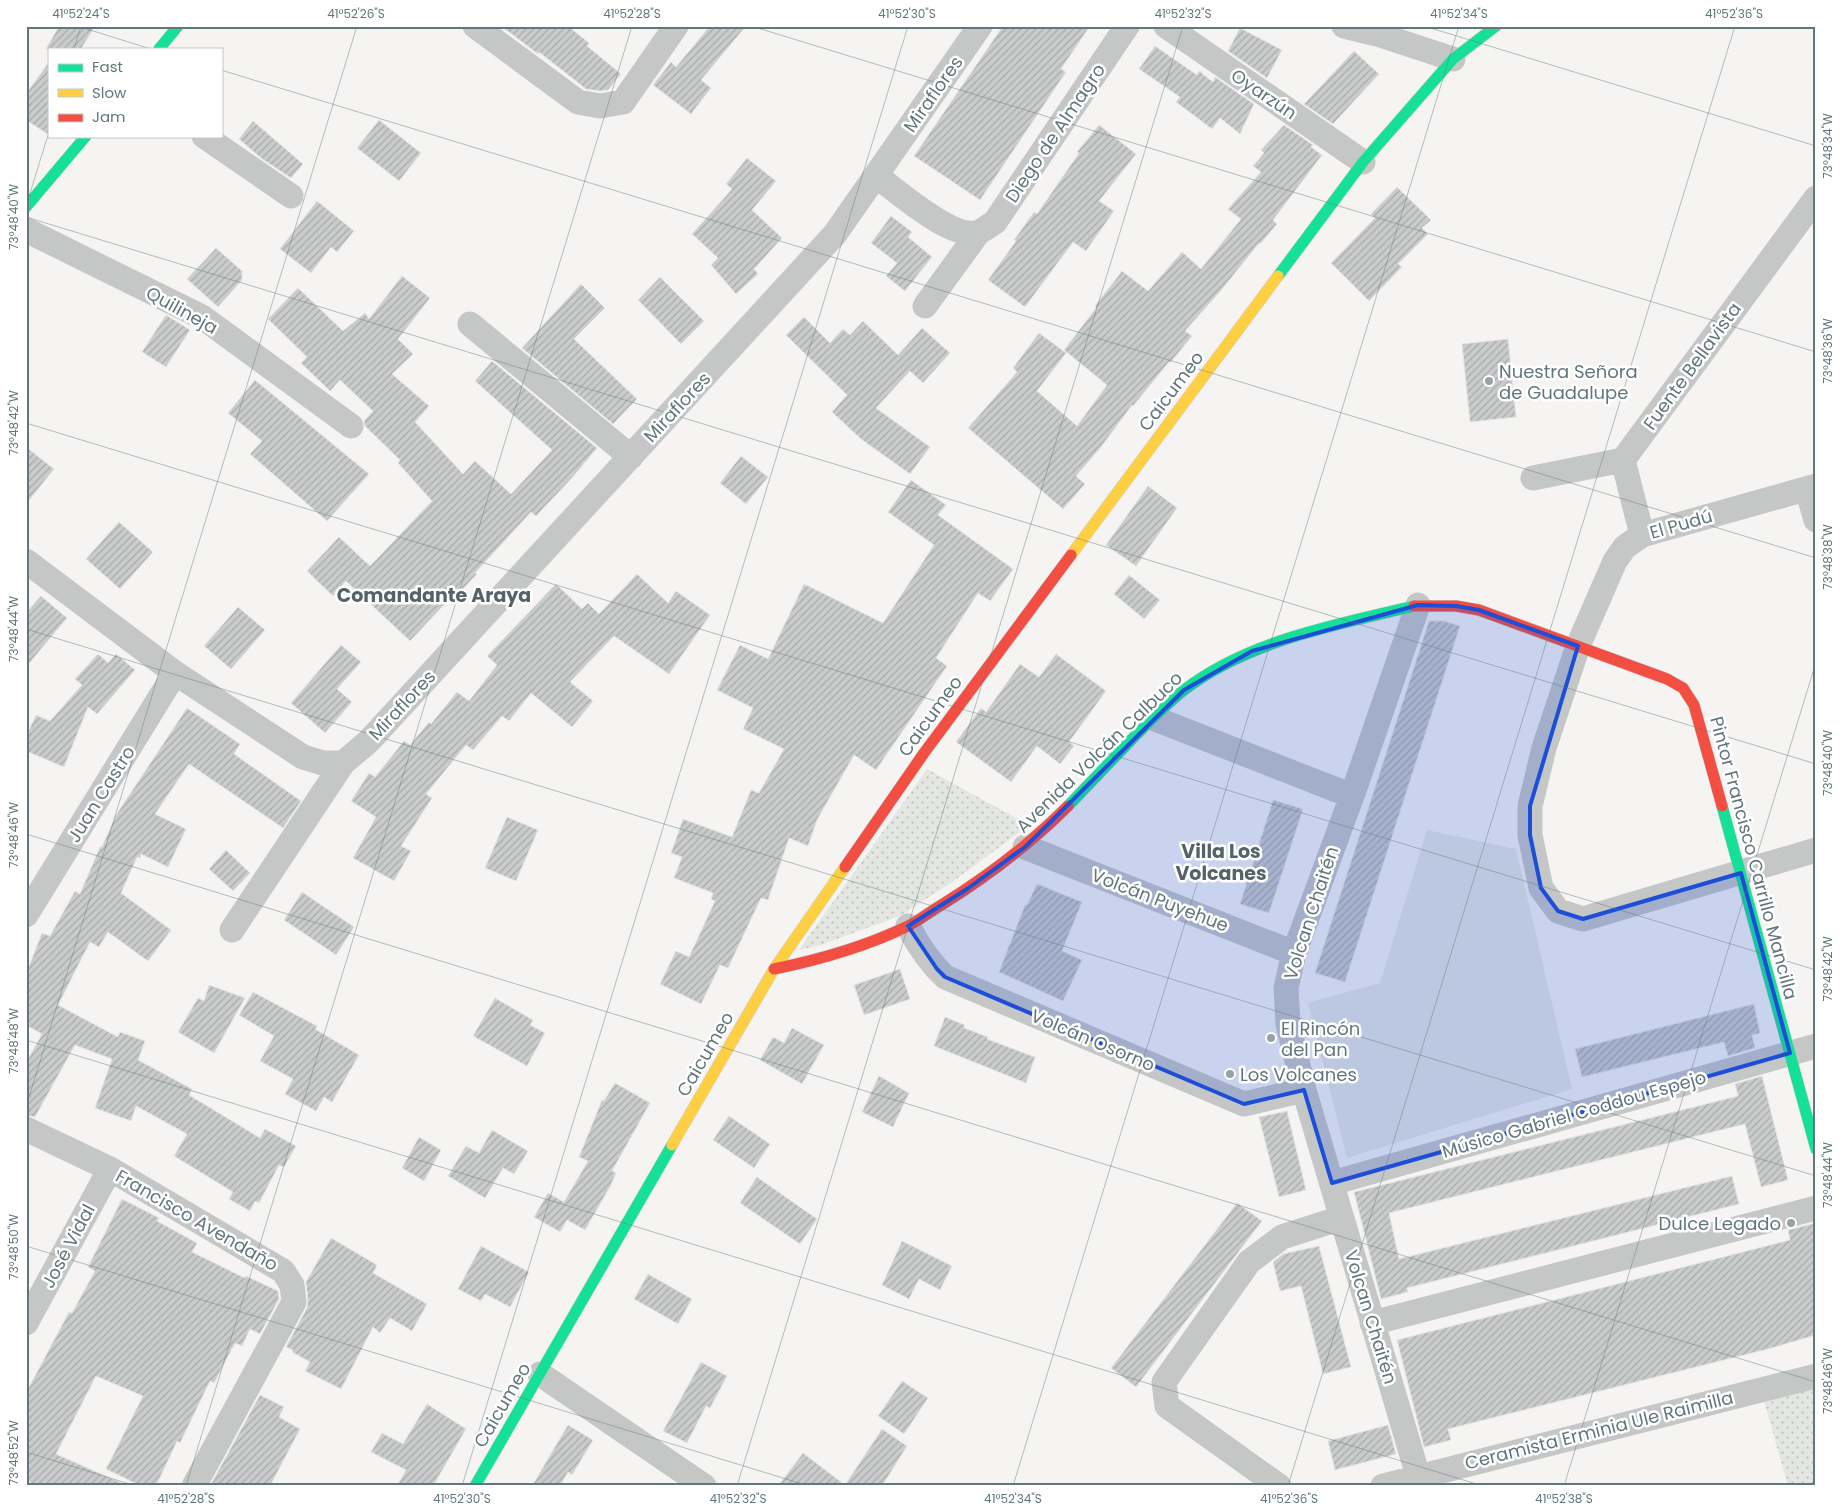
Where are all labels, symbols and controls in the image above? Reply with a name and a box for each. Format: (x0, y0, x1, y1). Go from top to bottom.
text: 41°52'24"S (52, 5, 110, 22)
text: 41°52'26"S (327, 5, 385, 22)
text: 41°52'28"S (603, 5, 661, 22)
text: 41°52'30"S (878, 5, 936, 22)
text: 41°52'32"S (1154, 5, 1212, 22)
text: 41°52'34"S (1430, 5, 1488, 22)
text: 41°52'36"S (1705, 5, 1763, 22)
legend (48, 48, 222, 138)
street label: Miraflores (898, 51, 968, 137)
text: Fast (92, 56, 123, 77)
street label: Diego de Almagro (999, 59, 1111, 207)
street label: Oyarzún (1226, 63, 1302, 125)
text: Slow (92, 82, 127, 103)
text: Jam (92, 106, 126, 127)
text: 73°48'34"W (1819, 113, 1836, 179)
text: 73°48'40"W (5, 184, 22, 250)
street label: Quilineja (142, 280, 222, 340)
street label: Fuente Bellavista (1637, 297, 1747, 435)
text: 73°48'36"W (1819, 318, 1836, 384)
street label: Caicumeo (1133, 346, 1209, 436)
place label: Nuestra Señora de Guadalupe (1499, 359, 1638, 405)
street label: Miraflores (638, 366, 716, 448)
marker: Nuestra Señora de Guadalupe (1483, 375, 1495, 387)
text: 73°48'42"W (5, 390, 22, 456)
street label: El Pudú (1647, 503, 1715, 545)
text: 73°48'38"W (1819, 524, 1836, 590)
district label: Comandante Araya (337, 582, 531, 609)
text: 73°48'44"W (5, 596, 22, 662)
street label: Miraflores (363, 664, 441, 746)
street label: Avenida Volcán Calbuco (1010, 666, 1188, 838)
street label: Caicumeo (892, 671, 968, 761)
street label: Pintor Francisco Carrillo Mancilla (1704, 714, 1804, 1002)
text: 73°48'40"W (1819, 730, 1836, 796)
street label: Juan Castro (61, 741, 141, 847)
text: 73°48'46"W (5, 802, 22, 868)
district label: Villa Los Volcanes (1175, 838, 1267, 887)
street label: Volcan Chaitén (1278, 843, 1344, 983)
street label: Volcán Puyehue (1088, 862, 1232, 938)
text: 73°48'42"W (1819, 936, 1836, 1002)
street label: Volcán Osorno (1027, 1003, 1159, 1077)
street label: Caicumeo (671, 1007, 739, 1101)
text: 73°48'48"W (5, 1008, 22, 1074)
place label: El Rincón del Pan (1281, 1016, 1360, 1062)
marker: El Rincón del Pan (1265, 1032, 1277, 1044)
place label: Los Volcanes (1240, 1062, 1357, 1087)
street label: Músico Gabriel Coddou Espejo (1439, 1064, 1709, 1164)
marker: Los Volcanes (1224, 1068, 1236, 1080)
text: 73°48'44"W (1819, 1142, 1836, 1208)
street label: Francisco Avendaño (111, 1163, 283, 1277)
street label: José Vidal (35, 1200, 101, 1292)
place label: Dulce Legado (1658, 1211, 1781, 1236)
text: 73°48'50"W (5, 1214, 22, 1280)
marker: Dulce Legado (1785, 1217, 1797, 1229)
street label: Volcan Chaitén (1339, 1247, 1403, 1387)
text: 73°48'46"W (1819, 1348, 1836, 1414)
street label: Caicumeo (468, 1358, 536, 1452)
street label: Ceramista Erminia Ule Raimilla (1462, 1385, 1736, 1475)
text: 73°48'52"W (5, 1420, 22, 1486)
text: 41°52'28"S (157, 1490, 215, 1507)
text: 41°52'30"S (433, 1490, 491, 1507)
text: 41°52'32"S (709, 1490, 767, 1507)
text: 41°52'34"S (984, 1490, 1042, 1507)
text: 41°52'36"S (1260, 1490, 1318, 1507)
text: 41°52'38"S (1535, 1490, 1593, 1507)

